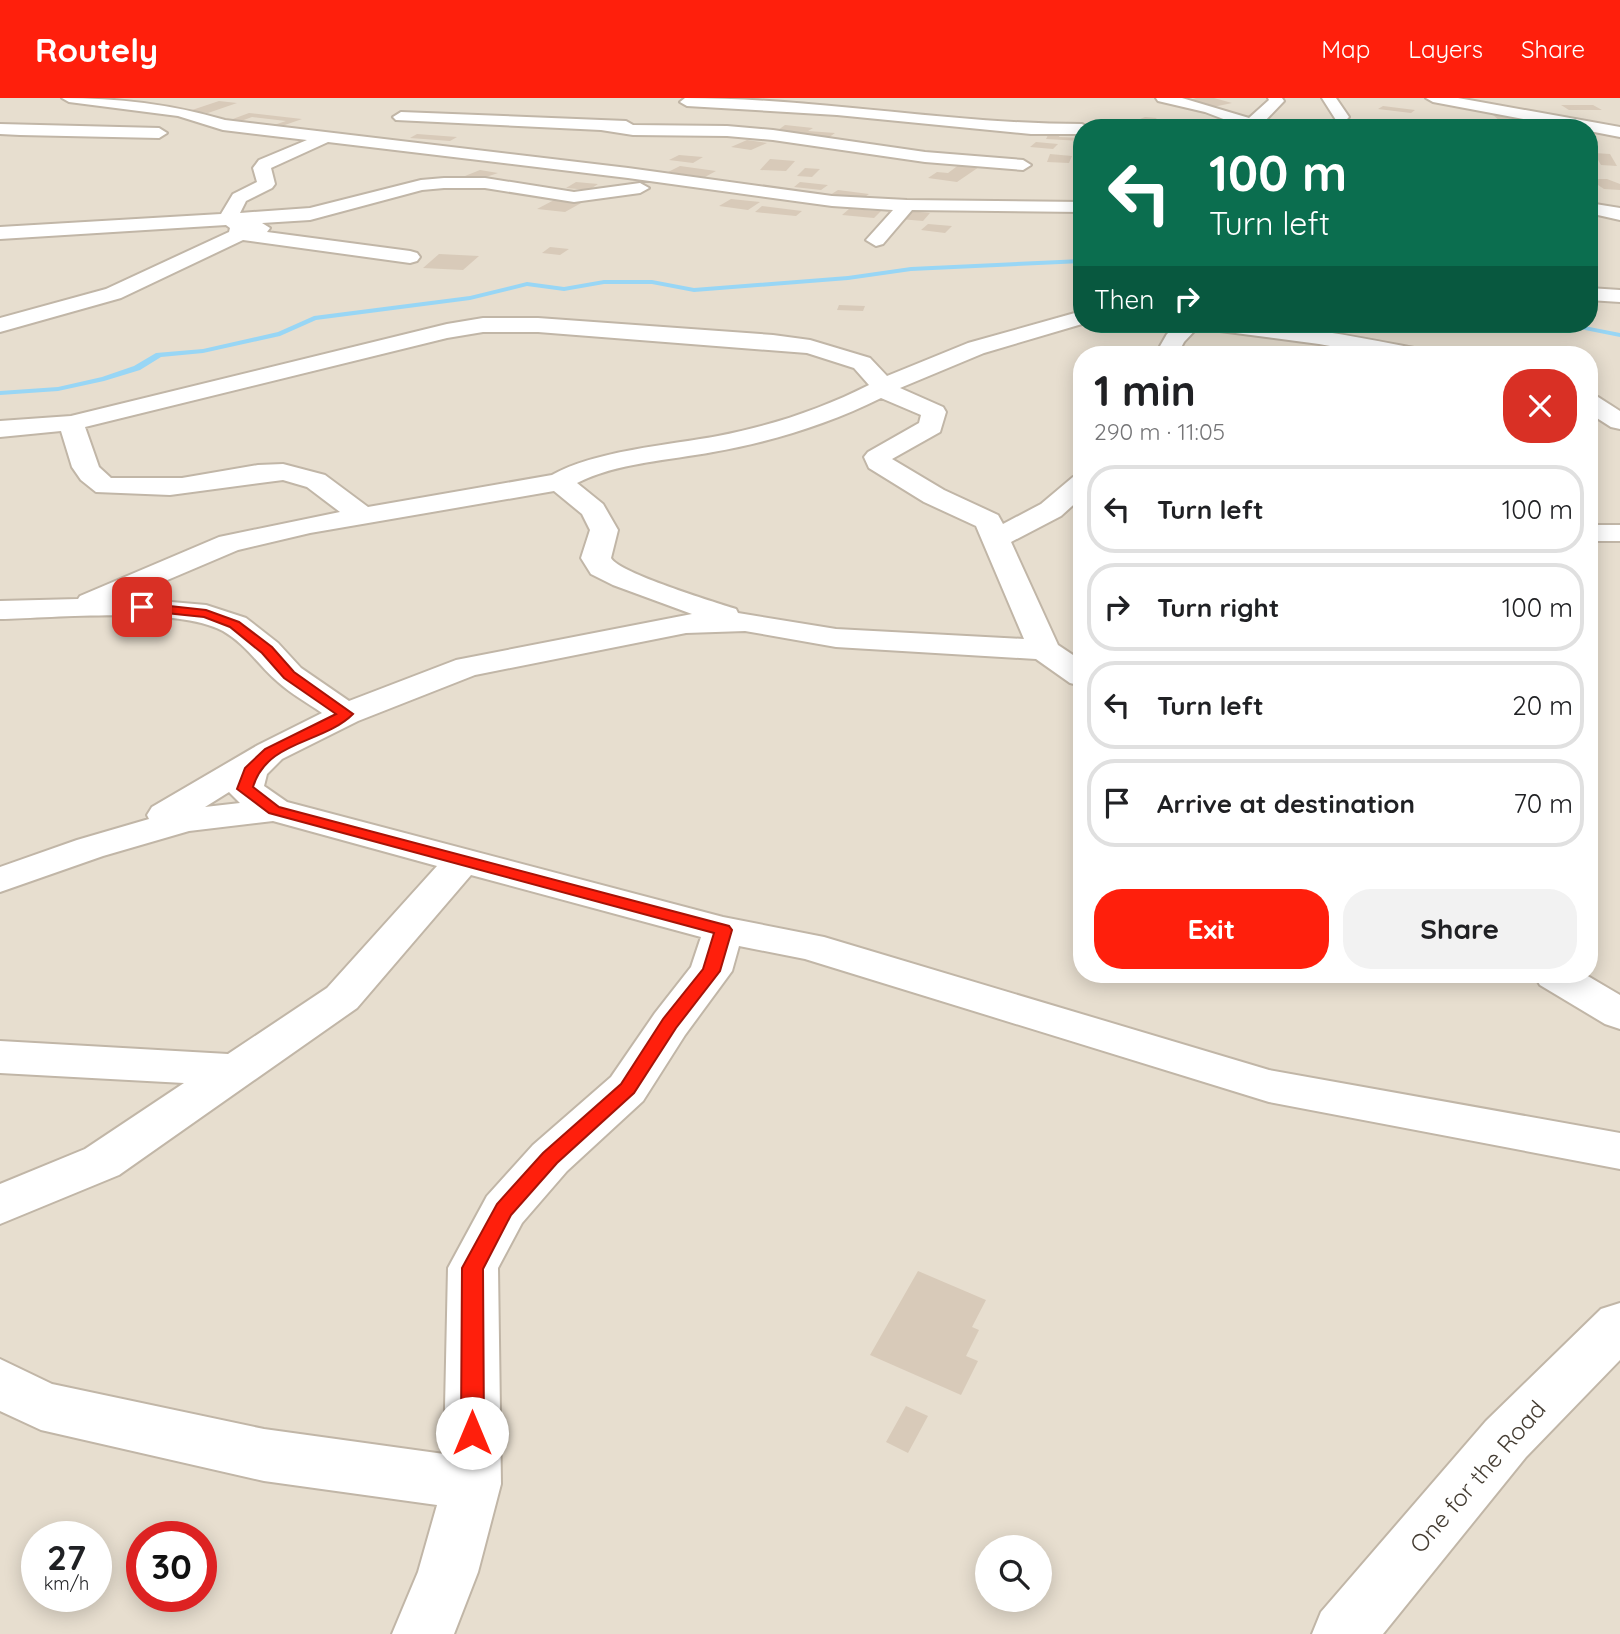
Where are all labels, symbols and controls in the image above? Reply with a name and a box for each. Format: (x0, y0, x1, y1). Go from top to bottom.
text: Routely (35, 29, 158, 70)
text: Map (1321, 34, 1370, 64)
text: Layers (1408, 34, 1483, 64)
text: Share (1521, 34, 1585, 64)
text: 100 m (1209, 142, 1347, 203)
icon: left (1094, 147, 1185, 238)
text: Turn left (1209, 203, 1330, 243)
icon: right (1168, 280, 1206, 318)
text: Then (1094, 283, 1154, 316)
text: 1 min (1094, 364, 1196, 417)
button: close (1503, 369, 1577, 443)
text: 290 m · 11:05 (1094, 417, 1225, 446)
icon: left (1098, 490, 1136, 528)
text: Turn left (1157, 493, 1264, 526)
text: 100 m (1502, 493, 1573, 526)
pin (112, 577, 172, 637)
icon: arrive (123, 588, 161, 626)
icon: right (1098, 588, 1136, 626)
text: Turn right (1157, 591, 1279, 624)
text: 100 m (1502, 591, 1573, 624)
icon: left (1098, 686, 1136, 724)
text: Turn left (1157, 689, 1264, 722)
text: 20 m (1512, 689, 1573, 722)
icon: arrive (1098, 784, 1136, 822)
text: Arrive at destination (1157, 787, 1415, 820)
text: 70 m (1513, 787, 1573, 820)
button: Exit (1094, 889, 1329, 969)
button: Share (1343, 889, 1577, 969)
street label: One for the Road (1403, 1394, 1551, 1559)
position arrow (435, 1396, 509, 1470)
speed limit sign: 30 (126, 1521, 217, 1612)
text: 27 (47, 1535, 86, 1579)
map controls (975, 1535, 1052, 1612)
button: search (975, 1535, 1052, 1612)
text: km/h (44, 1572, 89, 1595)

